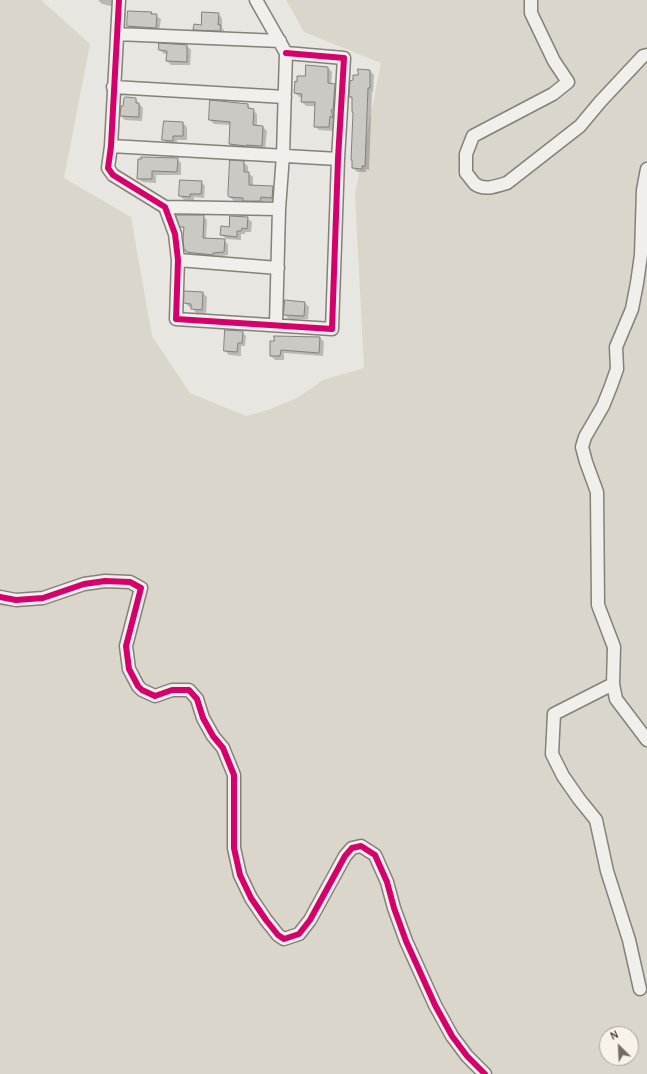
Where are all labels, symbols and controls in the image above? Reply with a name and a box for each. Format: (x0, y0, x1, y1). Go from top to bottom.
north arrow (599, 1026, 639, 1066)
text: N (608, 1028, 620, 1043)

